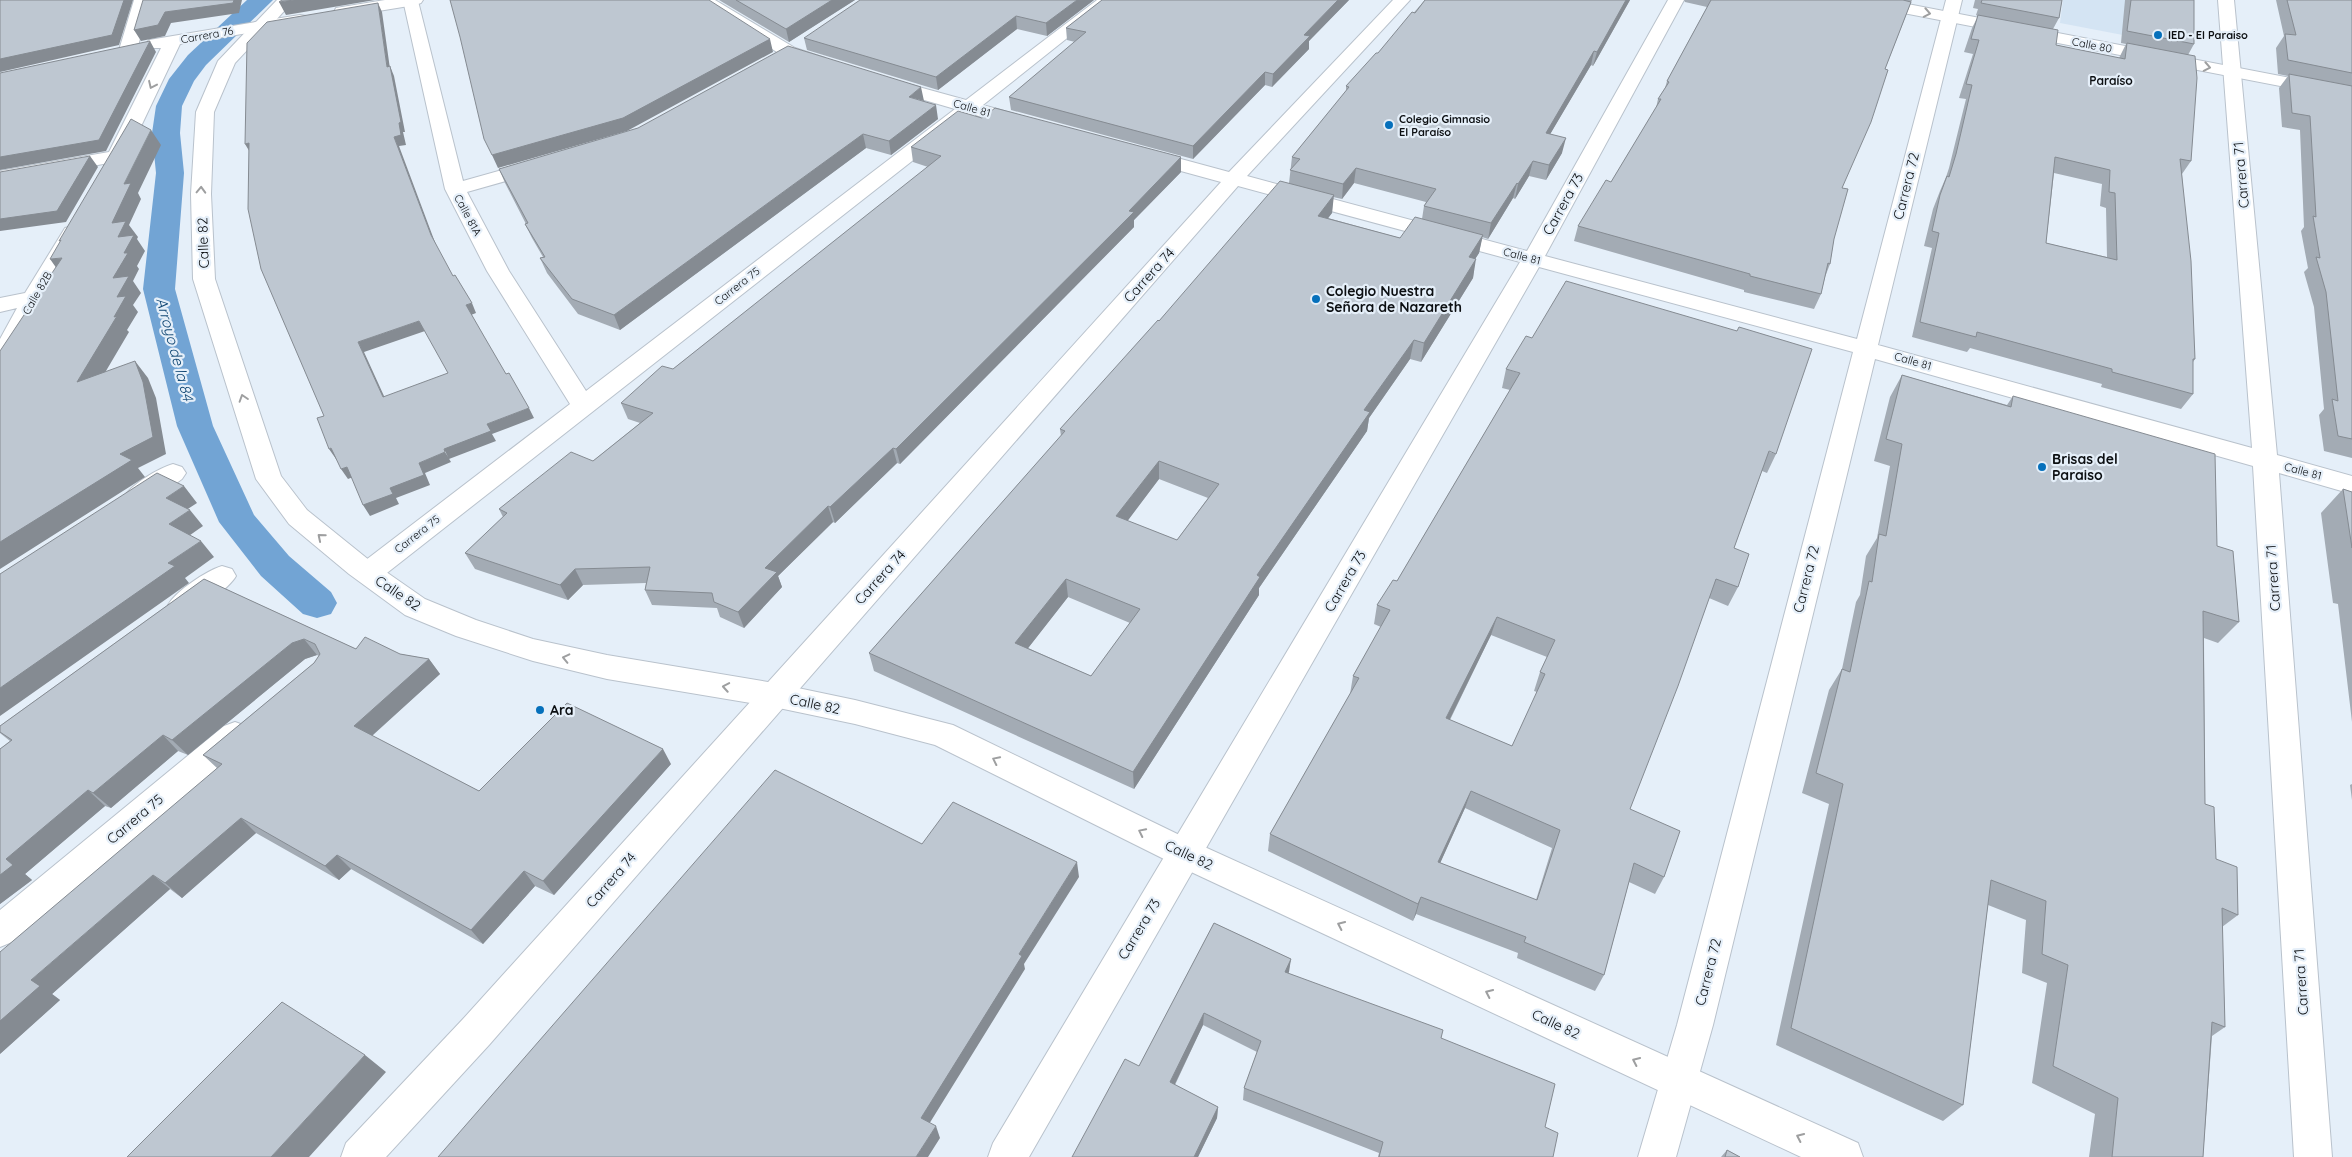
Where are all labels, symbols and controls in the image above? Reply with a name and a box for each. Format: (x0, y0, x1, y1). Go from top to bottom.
one-way arrow (1922, 7, 1931, 18)
street label: Carrera 76 (180, 23, 235, 47)
place label: IED - El Paraiso (2168, 28, 2248, 42)
marker: IED - El Paraiso (2152, 29, 2164, 41)
street label: Calle 80 (2071, 34, 2113, 56)
one-way arrow (2202, 61, 2211, 72)
district label: Paraíso (2089, 73, 2133, 88)
one-way arrow (148, 79, 158, 88)
street label: Calle 81 (952, 96, 992, 120)
place label: Colegio Gimnasio El Paraíso (1399, 112, 1490, 139)
marker: Colegio Gimnasio El Paraíso (1383, 119, 1395, 131)
street label: Carrera 71 (2229, 141, 2253, 209)
street label: Carrera 72 (1889, 150, 1923, 221)
street label: Carrera 73 (1539, 170, 1587, 238)
one-way arrow (196, 185, 207, 193)
street label: Calle 81A (451, 192, 485, 238)
street label: Calle 82 (193, 217, 213, 269)
street label: Carrera 74 (1120, 244, 1178, 306)
street label: Calle 81 (1502, 244, 1542, 268)
street label: Carrera 75 (712, 264, 762, 308)
street label: Calle 82B (19, 269, 55, 317)
place label: Colegio Nuestra Señora de Nazareth (1326, 282, 1462, 316)
marker: Colegio Nuestra Señora de Nazareth (1310, 293, 1322, 305)
water label: Arroyo de la 84 (152, 295, 198, 404)
street label: Calle 81 (1893, 349, 1933, 373)
one-way arrow (239, 395, 249, 403)
place label: Brisas del Paraiso (2052, 450, 2118, 484)
street label: Calle 81 (2283, 459, 2323, 483)
marker: Brisas del Paraiso (2036, 461, 2048, 473)
street label: Carrera 75 (392, 512, 442, 556)
one-way arrow (317, 533, 326, 542)
street label: Carrera 72 (1789, 543, 1823, 614)
street label: Carrera 71 (2262, 544, 2284, 612)
street label: Carrera 74 (851, 546, 909, 608)
street label: Carrera 73 (1320, 547, 1370, 615)
street label: Calle 82 (372, 571, 424, 615)
one-way arrow (561, 653, 570, 664)
one-way arrow (721, 682, 729, 693)
street label: Calle 82 (788, 690, 842, 718)
place label: Ara (550, 701, 574, 719)
marker: Ara (534, 704, 546, 716)
one-way arrow (992, 756, 1001, 767)
street label: Carrera 75 (103, 790, 167, 848)
one-way arrow (1138, 828, 1147, 838)
street label: Calle 82 (1162, 836, 1216, 874)
street label: Carrera 74 (582, 849, 640, 911)
street label: Carrera 73 (1114, 895, 1164, 963)
one-way arrow (1337, 921, 1346, 932)
street label: Carrera 72 (1691, 936, 1725, 1007)
street label: Carrera 71 (2290, 948, 2312, 1016)
one-way arrow (1485, 989, 1494, 1000)
street label: Calle 82 (1529, 1005, 1583, 1043)
one-way arrow (1632, 1057, 1641, 1068)
one-way arrow (1796, 1132, 1805, 1143)

